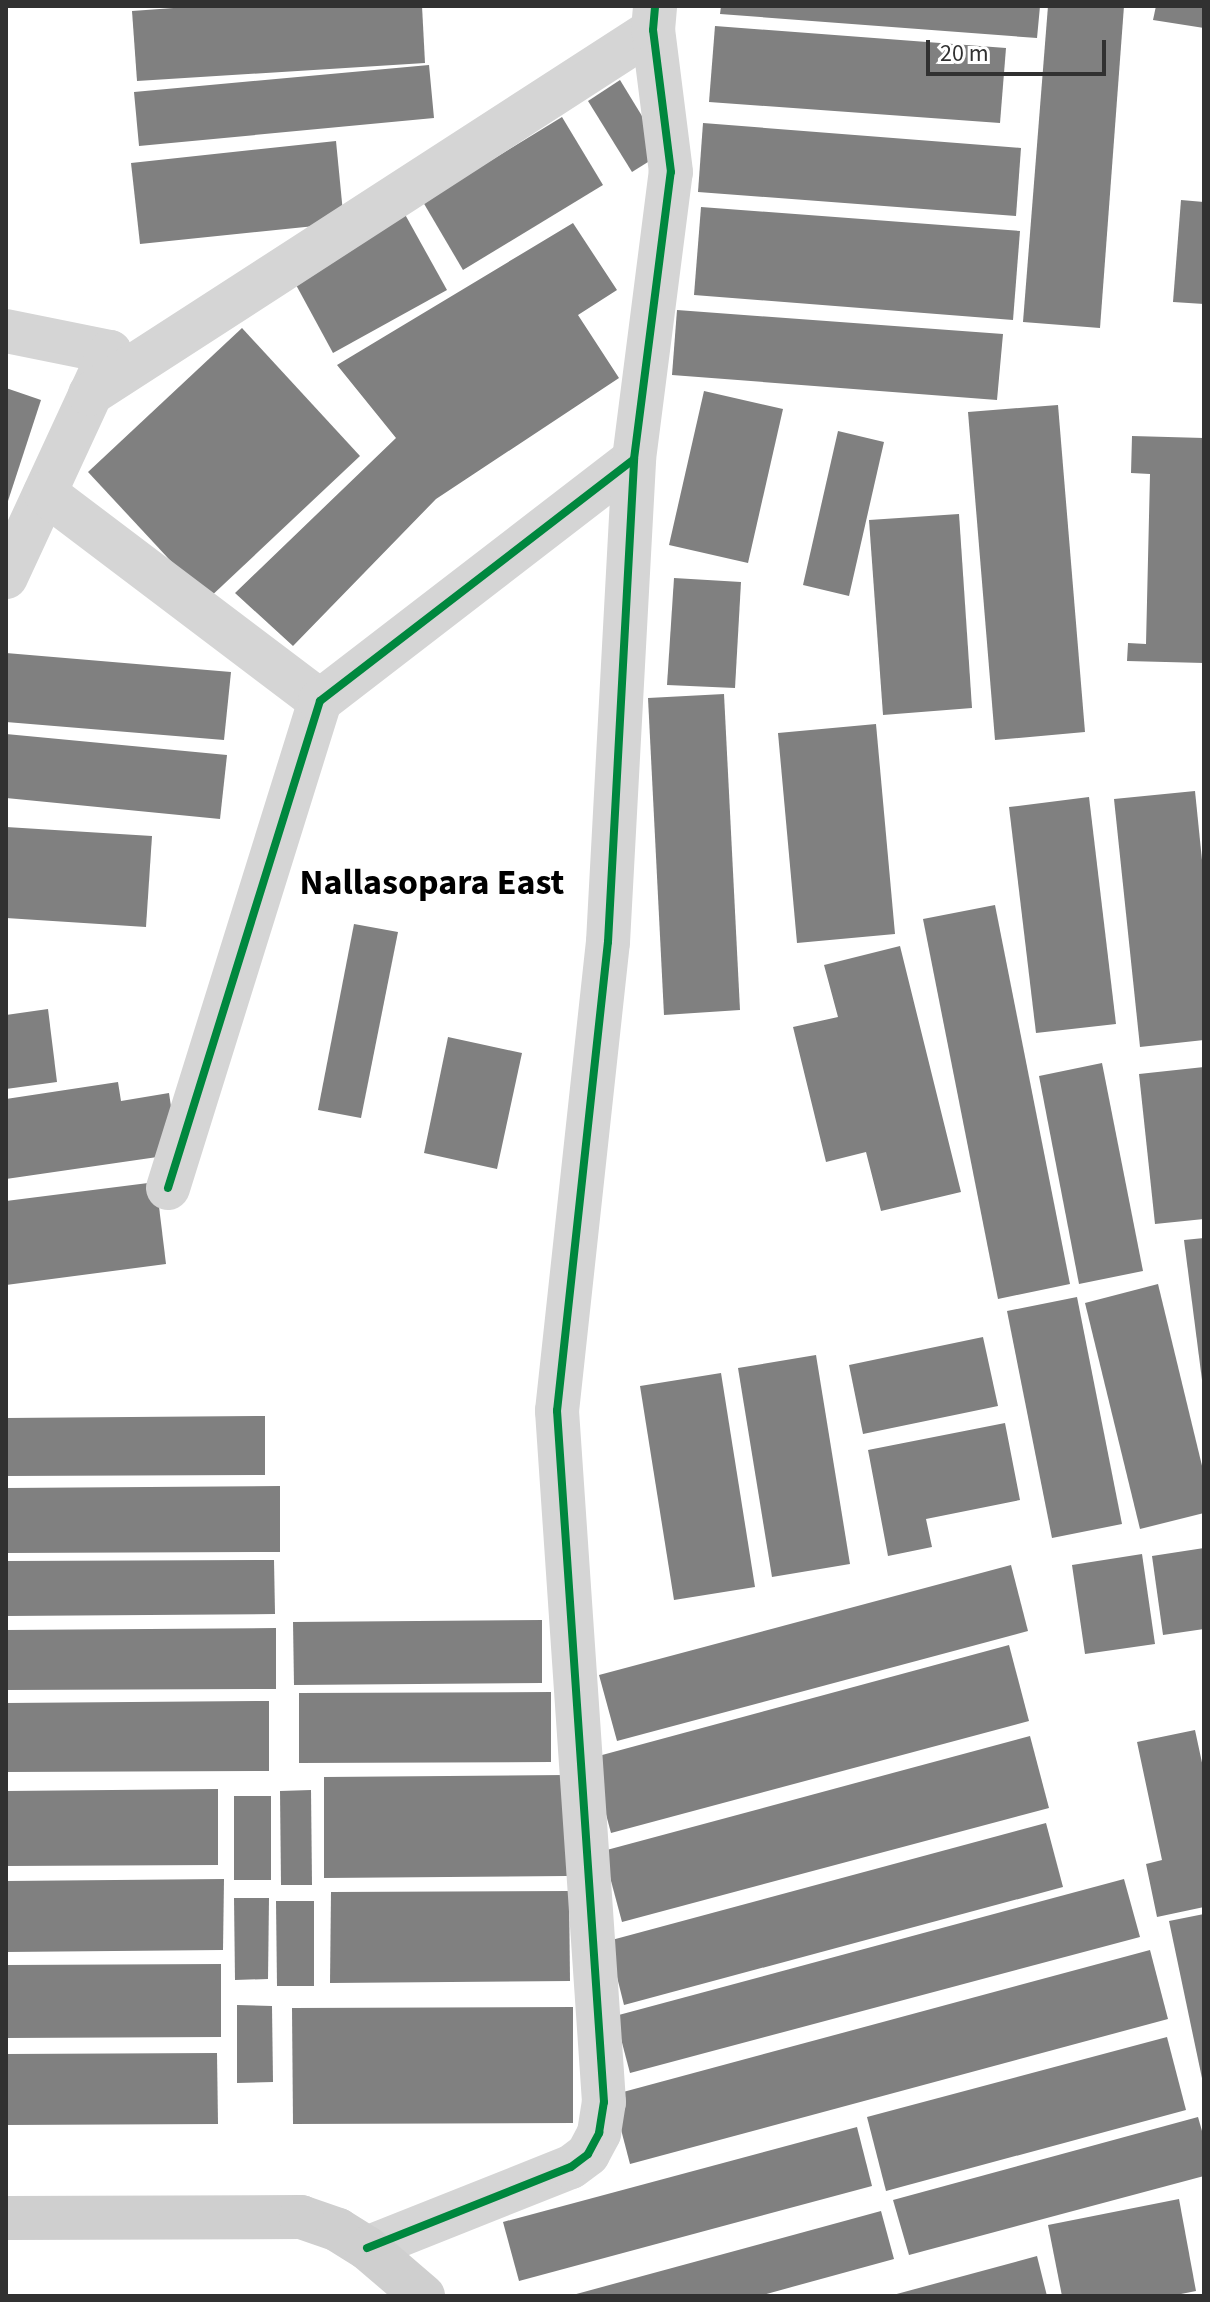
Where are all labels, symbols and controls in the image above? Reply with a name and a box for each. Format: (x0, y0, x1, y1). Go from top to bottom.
scale bar (930, 24, 1110, 74)
text: 20 m (940, 36, 989, 71)
district label: Nallasopara East (300, 861, 564, 905)

